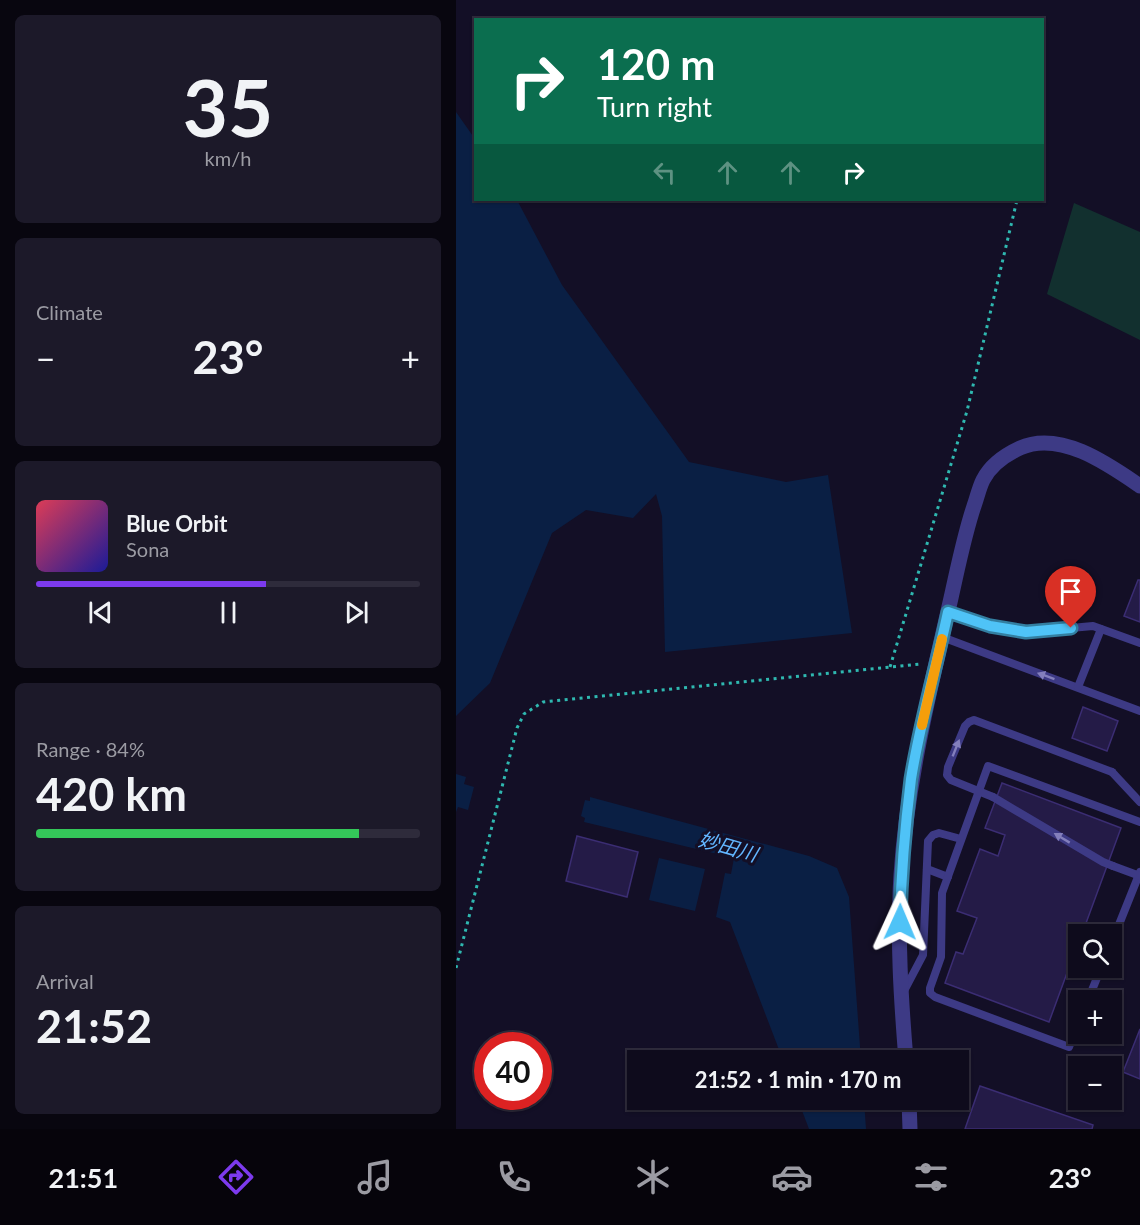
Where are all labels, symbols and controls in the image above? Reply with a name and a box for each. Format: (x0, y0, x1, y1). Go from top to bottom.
text: 120 m (597, 39, 715, 89)
icon: right (498, 42, 576, 120)
text: 35 (183, 60, 273, 154)
text: Turn right (597, 90, 712, 123)
text: km/h (205, 146, 251, 170)
icon: left (648, 156, 681, 189)
icon: ahead (711, 156, 744, 189)
icon: ahead (774, 156, 807, 189)
icon: right (837, 156, 870, 189)
text: Climate (36, 300, 103, 324)
text: 23° (193, 330, 263, 384)
text: − (36, 338, 55, 378)
text: + (401, 338, 420, 378)
text: Blue Orbit (126, 510, 227, 537)
text: Sona (126, 537, 169, 561)
pin (1045, 566, 1096, 628)
icon: arrive (1054, 575, 1087, 608)
icon: previous (84, 596, 117, 629)
icon: pause (212, 596, 245, 629)
icon: next (340, 596, 373, 629)
one-way arrow (1037, 670, 1055, 680)
text: Range · 84% (36, 737, 145, 761)
one-way arrow (951, 739, 961, 757)
text: 420 km (36, 767, 187, 821)
water label: 妙田川 (696, 826, 762, 866)
one-way arrow (1053, 833, 1070, 843)
position arrow (868, 890, 932, 954)
map controls (1068, 924, 1122, 1110)
button: search (1068, 924, 1122, 978)
text: Arrival (36, 969, 94, 993)
button: + (1068, 990, 1122, 1044)
text: 21:52 (36, 999, 152, 1053)
speed limit sign: 40 (474, 1032, 552, 1110)
button: − (1068, 1056, 1122, 1110)
text: 21:52 · 1 min · 170 m (695, 1066, 901, 1093)
icon: directions (215, 1156, 257, 1198)
icon: music (354, 1156, 396, 1198)
icon: phone (493, 1156, 535, 1198)
icon: climate (632, 1156, 674, 1198)
icon: car (771, 1156, 813, 1198)
icon: filters (910, 1156, 952, 1198)
text: 21:51 (48, 1161, 118, 1194)
text: 23° (1049, 1161, 1091, 1194)

